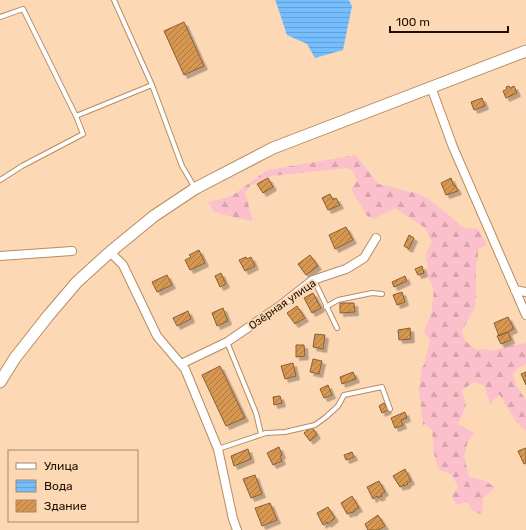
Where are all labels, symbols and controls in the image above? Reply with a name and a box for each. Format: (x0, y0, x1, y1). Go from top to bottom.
scale bar (390, 8, 508, 34)
text: 100 m (396, 15, 430, 29)
street label: Озёрная улица (246, 276, 318, 332)
legend (8, 450, 138, 522)
text: Улица (44, 459, 78, 473)
text: Вода (44, 479, 73, 493)
text: Здание (44, 499, 87, 513)

